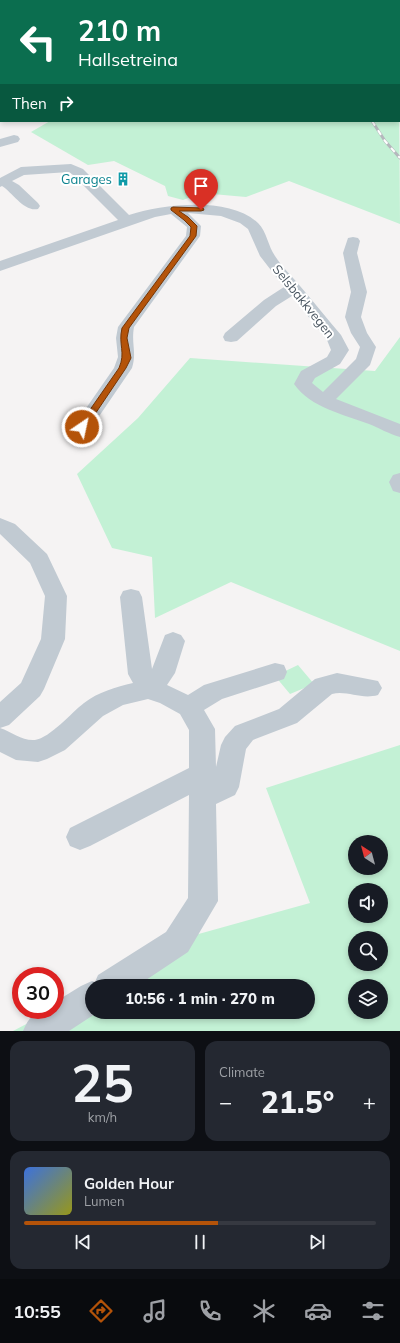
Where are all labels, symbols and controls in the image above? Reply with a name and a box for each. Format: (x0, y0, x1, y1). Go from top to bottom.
text: 210 m (78, 13, 161, 48)
icon: left (12, 16, 64, 68)
text: Hallsetreina (78, 48, 178, 71)
icon: right (55, 92, 77, 114)
text: Then (12, 94, 47, 113)
pin (184, 169, 218, 210)
place label: Garages (61, 171, 112, 187)
building icon: Garages (115, 171, 131, 187)
icon: arrive (190, 175, 212, 197)
street label: Selsbakkvegen (269, 261, 339, 341)
position arrow (61, 406, 103, 448)
north arrow (348, 835, 388, 875)
map controls (348, 835, 388, 1019)
button: sound (348, 883, 388, 923)
button: search (348, 931, 388, 971)
speed limit sign: 30 (12, 967, 64, 1019)
button: layers (348, 979, 388, 1019)
text: 10:56 · 1 min · 270 m (125, 989, 275, 1008)
text: 25 (71, 1050, 134, 1115)
text: Climate (219, 1064, 265, 1080)
text: 21.5° (261, 1083, 334, 1121)
text: − (219, 1088, 232, 1116)
text: + (363, 1088, 376, 1116)
text: km/h (88, 1109, 117, 1125)
text: Golden Hour (84, 1174, 174, 1193)
text: Lumen (84, 1193, 125, 1209)
icon: previous (72, 1231, 94, 1253)
icon: pause (189, 1231, 211, 1253)
icon: next (306, 1231, 328, 1253)
icon: directions (87, 1297, 115, 1325)
icon: music (141, 1297, 169, 1325)
icon: phone (196, 1297, 224, 1325)
icon: climate (250, 1297, 278, 1325)
icon: car (304, 1297, 332, 1325)
icon: filters (359, 1297, 387, 1325)
text: 10:55 (13, 1300, 61, 1323)

